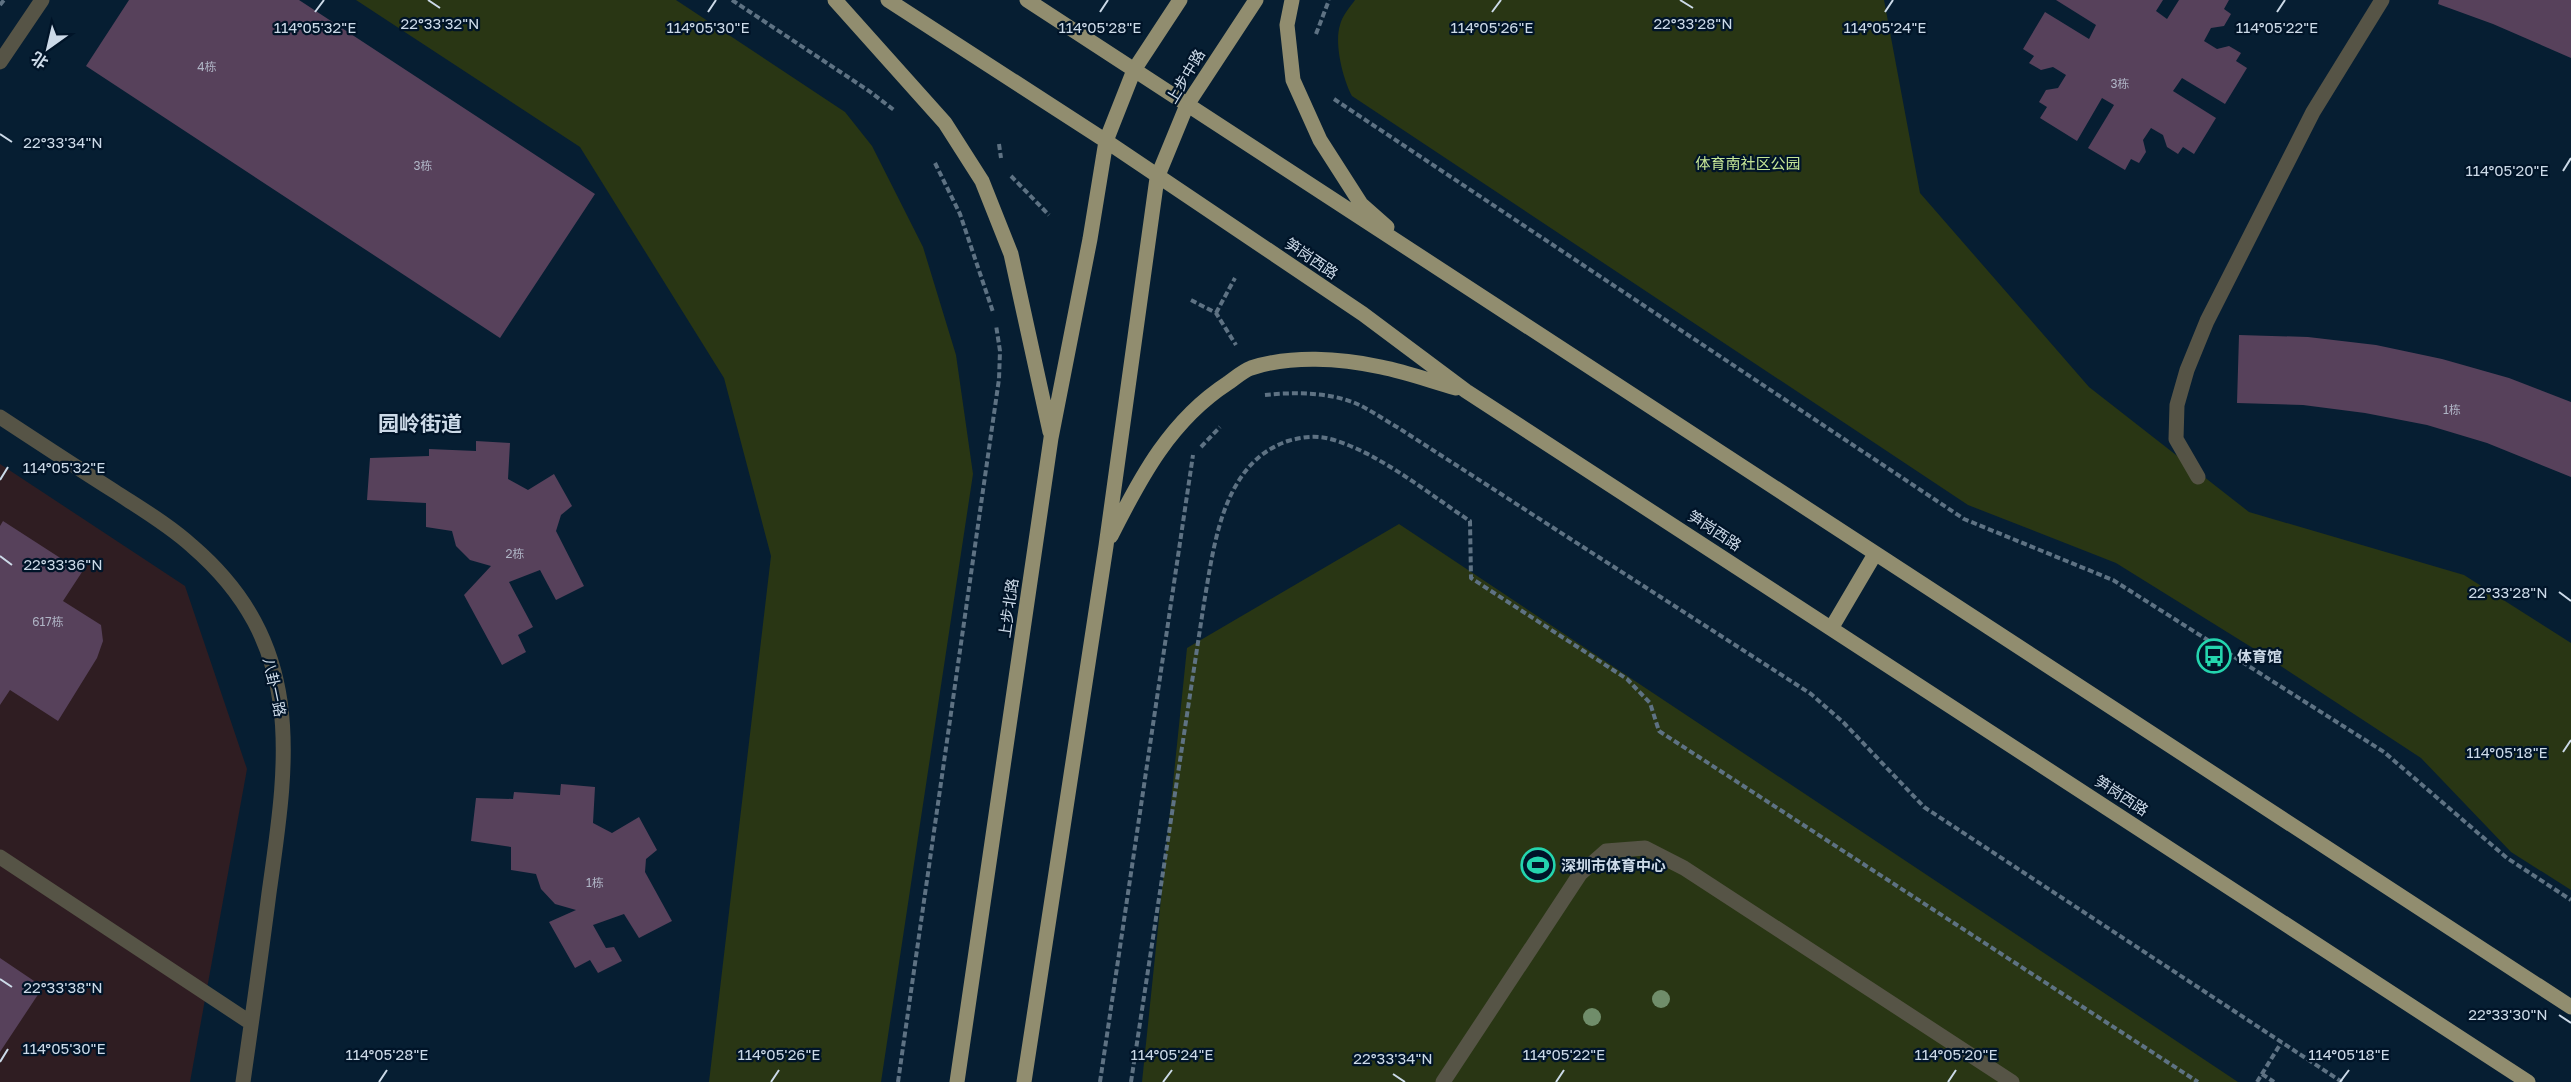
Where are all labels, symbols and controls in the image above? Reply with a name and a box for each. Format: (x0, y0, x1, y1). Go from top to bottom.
text: 22°33'32"N (401, 14, 479, 32)
text: 22°33'28"N (1653, 14, 1733, 32)
north arrow (18, 18, 78, 78)
text: 114°05'32"E (274, 18, 356, 36)
text: 114°05'30"E (666, 18, 750, 36)
text: 114°05'28"E (1059, 18, 1141, 36)
text: 114°05'26"E (1451, 18, 1533, 36)
text: 114°05'24"E (1844, 18, 1926, 36)
text: 114°05'22"E (2236, 18, 2318, 36)
street label: 上步中路 (1162, 46, 1208, 106)
text: 北 (27, 48, 52, 73)
house number: 4栋 (197, 59, 217, 74)
house number: 3栋 (2110, 76, 2130, 91)
text: 22°33'34"N (23, 133, 103, 151)
park label: 体育南社区公园 (1695, 154, 1801, 172)
house number: 3栋 (413, 158, 433, 173)
text: 114°05'20"E (2465, 161, 2549, 179)
street label: 笋岗西路 (1282, 234, 1342, 282)
house number: 1栋 (2443, 402, 2461, 417)
district label: 园岭街道 (378, 410, 462, 436)
text: 114°05'32"E (23, 458, 105, 476)
street label: 笋岗西路 (1685, 506, 1745, 554)
house number: 2栋 (506, 546, 524, 561)
text: 22°33'36"N (23, 555, 103, 573)
street label: 上步北路 (995, 577, 1021, 639)
text: 22°33'28"N (2468, 583, 2548, 601)
house number: 617栋 (32, 614, 64, 629)
bus stop icon: 体育馆 (2196, 638, 2232, 674)
place label: 体育馆 (2237, 647, 2282, 665)
street label: 八卦一路 (260, 656, 290, 718)
text: 114°05'18"E (2466, 743, 2548, 761)
street label: 笋岗西路 (2092, 771, 2152, 819)
sports icon: 深圳市体育中心 (1520, 847, 1556, 883)
place label: 深圳市体育中心 (1561, 856, 1666, 874)
house number: 1栋 (586, 875, 604, 890)
text: 22°33'38"N (23, 978, 103, 996)
text: 22°33'30"N (2468, 1005, 2548, 1023)
text: 114°05'30"E (22, 1039, 106, 1057)
text: 114°05'28"E (346, 1045, 428, 1063)
text: 114°05'26"E (738, 1045, 820, 1063)
text: 114°05'24"E (1131, 1045, 1213, 1063)
text: 114°05'22"E (1523, 1045, 1605, 1063)
text: 114°05'20"E (1914, 1045, 1998, 1063)
text: 114°05'18"E (2308, 1045, 2390, 1063)
text: 22°33'34"N (1353, 1049, 1433, 1067)

